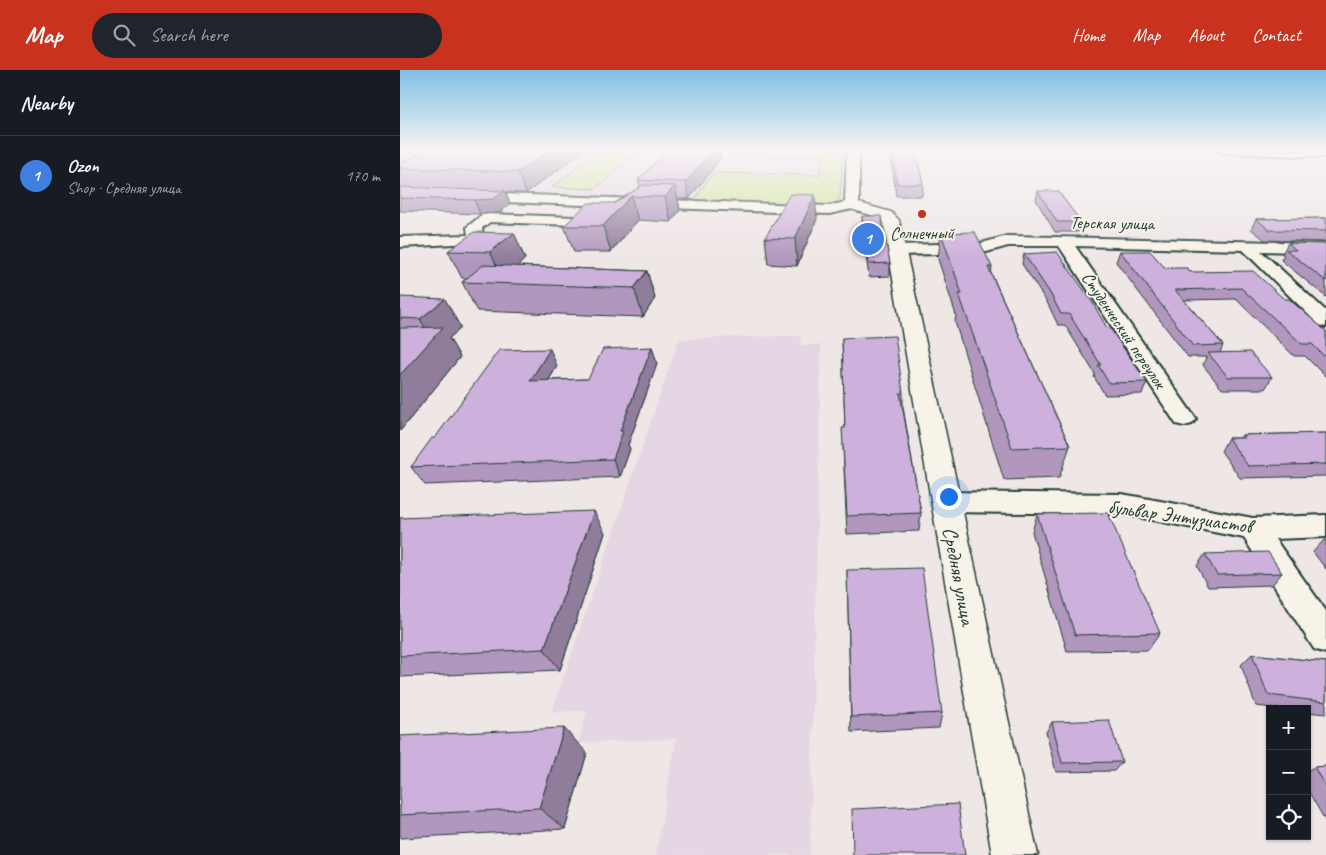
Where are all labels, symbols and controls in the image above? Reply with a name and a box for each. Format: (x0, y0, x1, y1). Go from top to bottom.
search box (92, 13, 442, 58)
text: Map (25, 20, 62, 50)
icon: search (110, 21, 138, 49)
text: Search here (150, 23, 228, 47)
text: Home (1072, 24, 1105, 46)
text: Map (1133, 24, 1160, 46)
text: About (1188, 24, 1224, 46)
text: Contact (1252, 24, 1301, 46)
text: Nearby (20, 90, 73, 116)
text: Ozon (67, 154, 99, 178)
text: 1 (32, 166, 40, 186)
text: 170 m (346, 166, 380, 186)
text: Shop · Средняя улица (67, 178, 181, 198)
marker: Солнечный (916, 208, 928, 220)
street label: Терская улица (1070, 211, 1156, 235)
pin: 1 (852, 220, 884, 258)
place label: Солнечный (890, 222, 955, 244)
street label: Студенческий переулок (1077, 267, 1172, 395)
your location (936, 484, 962, 510)
street label: бульвар Энтузиастов (1106, 493, 1257, 540)
street label: Средняя улица (937, 525, 982, 630)
map controls (1266, 705, 1311, 840)
button: + (1266, 705, 1311, 750)
button: − (1266, 750, 1311, 795)
button: locate (1266, 795, 1311, 840)

